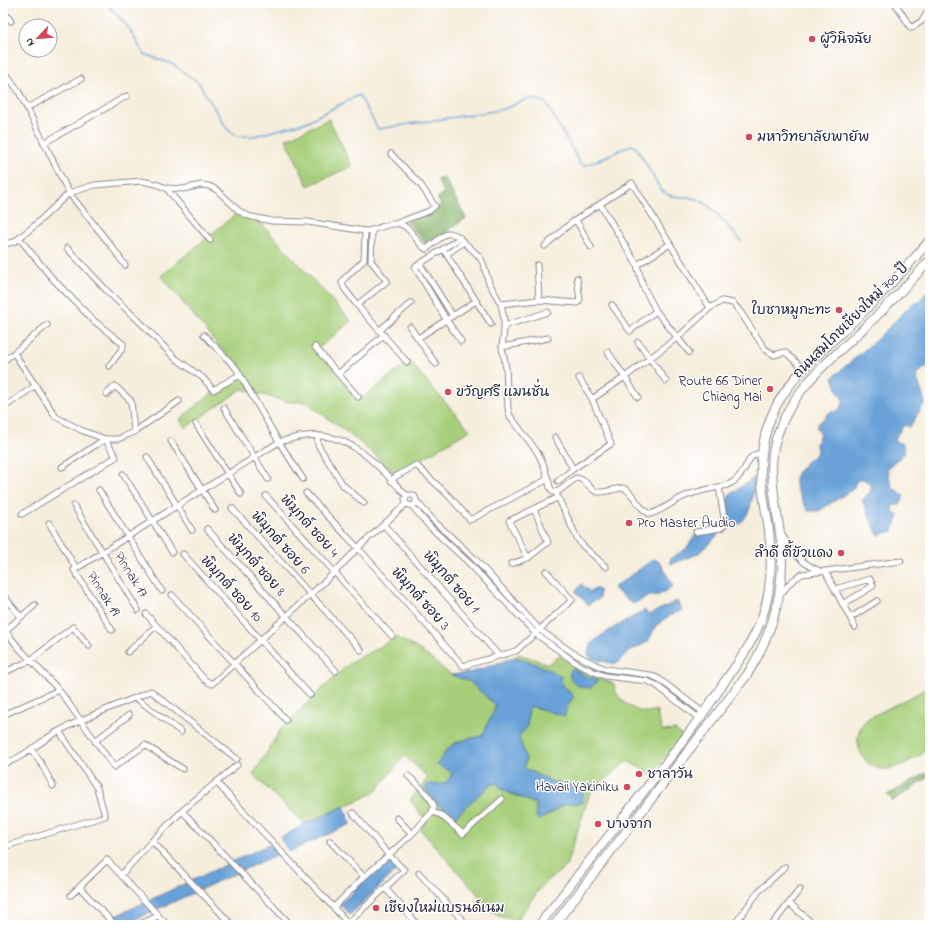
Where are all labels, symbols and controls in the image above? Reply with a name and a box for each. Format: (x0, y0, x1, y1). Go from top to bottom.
north arrow (18, 18, 58, 58)
place label: ผัูวินิจฉัย (820, 29, 872, 50)
marker: ผัูวินิจฉัย (807, 34, 817, 44)
text: N (21, 35, 39, 49)
place label: มหาวิทยาลัยพายัพ (757, 127, 869, 148)
marker: มหาวิทยาลัยพายัพ (744, 132, 754, 142)
street label: ถนนสมโภชเชียงใหม่ 700 ปี (788, 258, 914, 384)
place label: ใบชาหมูกะทะ (752, 300, 831, 321)
marker: ใบชาหมูกะทะ (834, 305, 844, 315)
place label: Route 66 Diner Chiang Mai (678, 371, 763, 409)
place label: ขวัญศรี แมนชั่น (456, 378, 549, 403)
marker: Route 66 Diner Chiang Mai (765, 384, 775, 394)
marker: ขวัญศรี แมนชั่น (443, 387, 453, 397)
street label: พิมุกต์ ซอย 4 (275, 490, 343, 563)
street label: พิมุกต์ ซอย 6 (246, 506, 314, 580)
place label: Pro Master Audio (637, 513, 736, 534)
marker: Pro Master Audio (624, 518, 634, 528)
street label: พิมุกต์ ซอย 8 (222, 529, 290, 601)
place label: ลำดี ตี้ขัวแดง (755, 540, 833, 564)
street label: พิมุกต์ ซอย 1 (418, 546, 485, 619)
street label: Pinnak 17 (109, 548, 154, 602)
marker: ลำดี ตี้ขัวแดง (836, 548, 846, 558)
street label: พิมุกต์ ซอย 10 (195, 551, 267, 627)
street label: พิมุกต์ ซอย 3 (386, 563, 454, 636)
street label: Pinnak 19 (81, 567, 125, 621)
place label: ชาลาวัน (647, 764, 694, 785)
marker: ชาลาวัน (634, 769, 644, 779)
place label: Havaii Yakiniku (536, 777, 619, 798)
marker: Havaii Yakiniku (622, 782, 632, 792)
place label: บางจาก (606, 814, 652, 835)
marker: บางจาก (593, 819, 603, 829)
place label: เชียงใหม่แบรนด์เนม (384, 898, 505, 919)
marker: เชียงใหม่แบรนด์เนม (371, 903, 381, 913)

